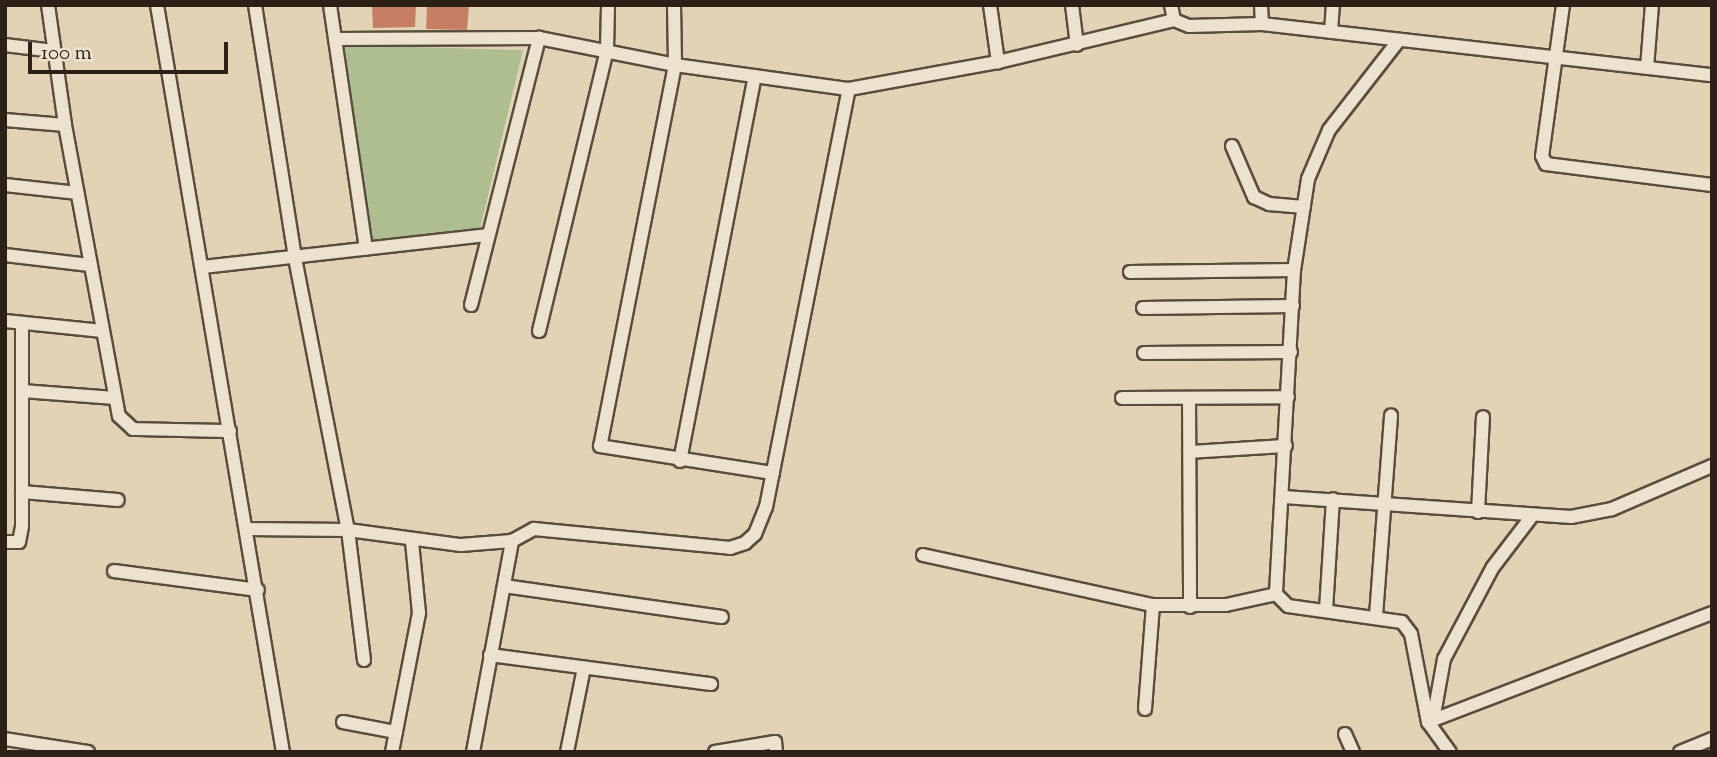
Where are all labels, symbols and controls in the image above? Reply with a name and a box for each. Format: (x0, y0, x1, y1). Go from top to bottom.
scale bar (32, 28, 231, 72)
text: 100 m (41, 39, 92, 69)

